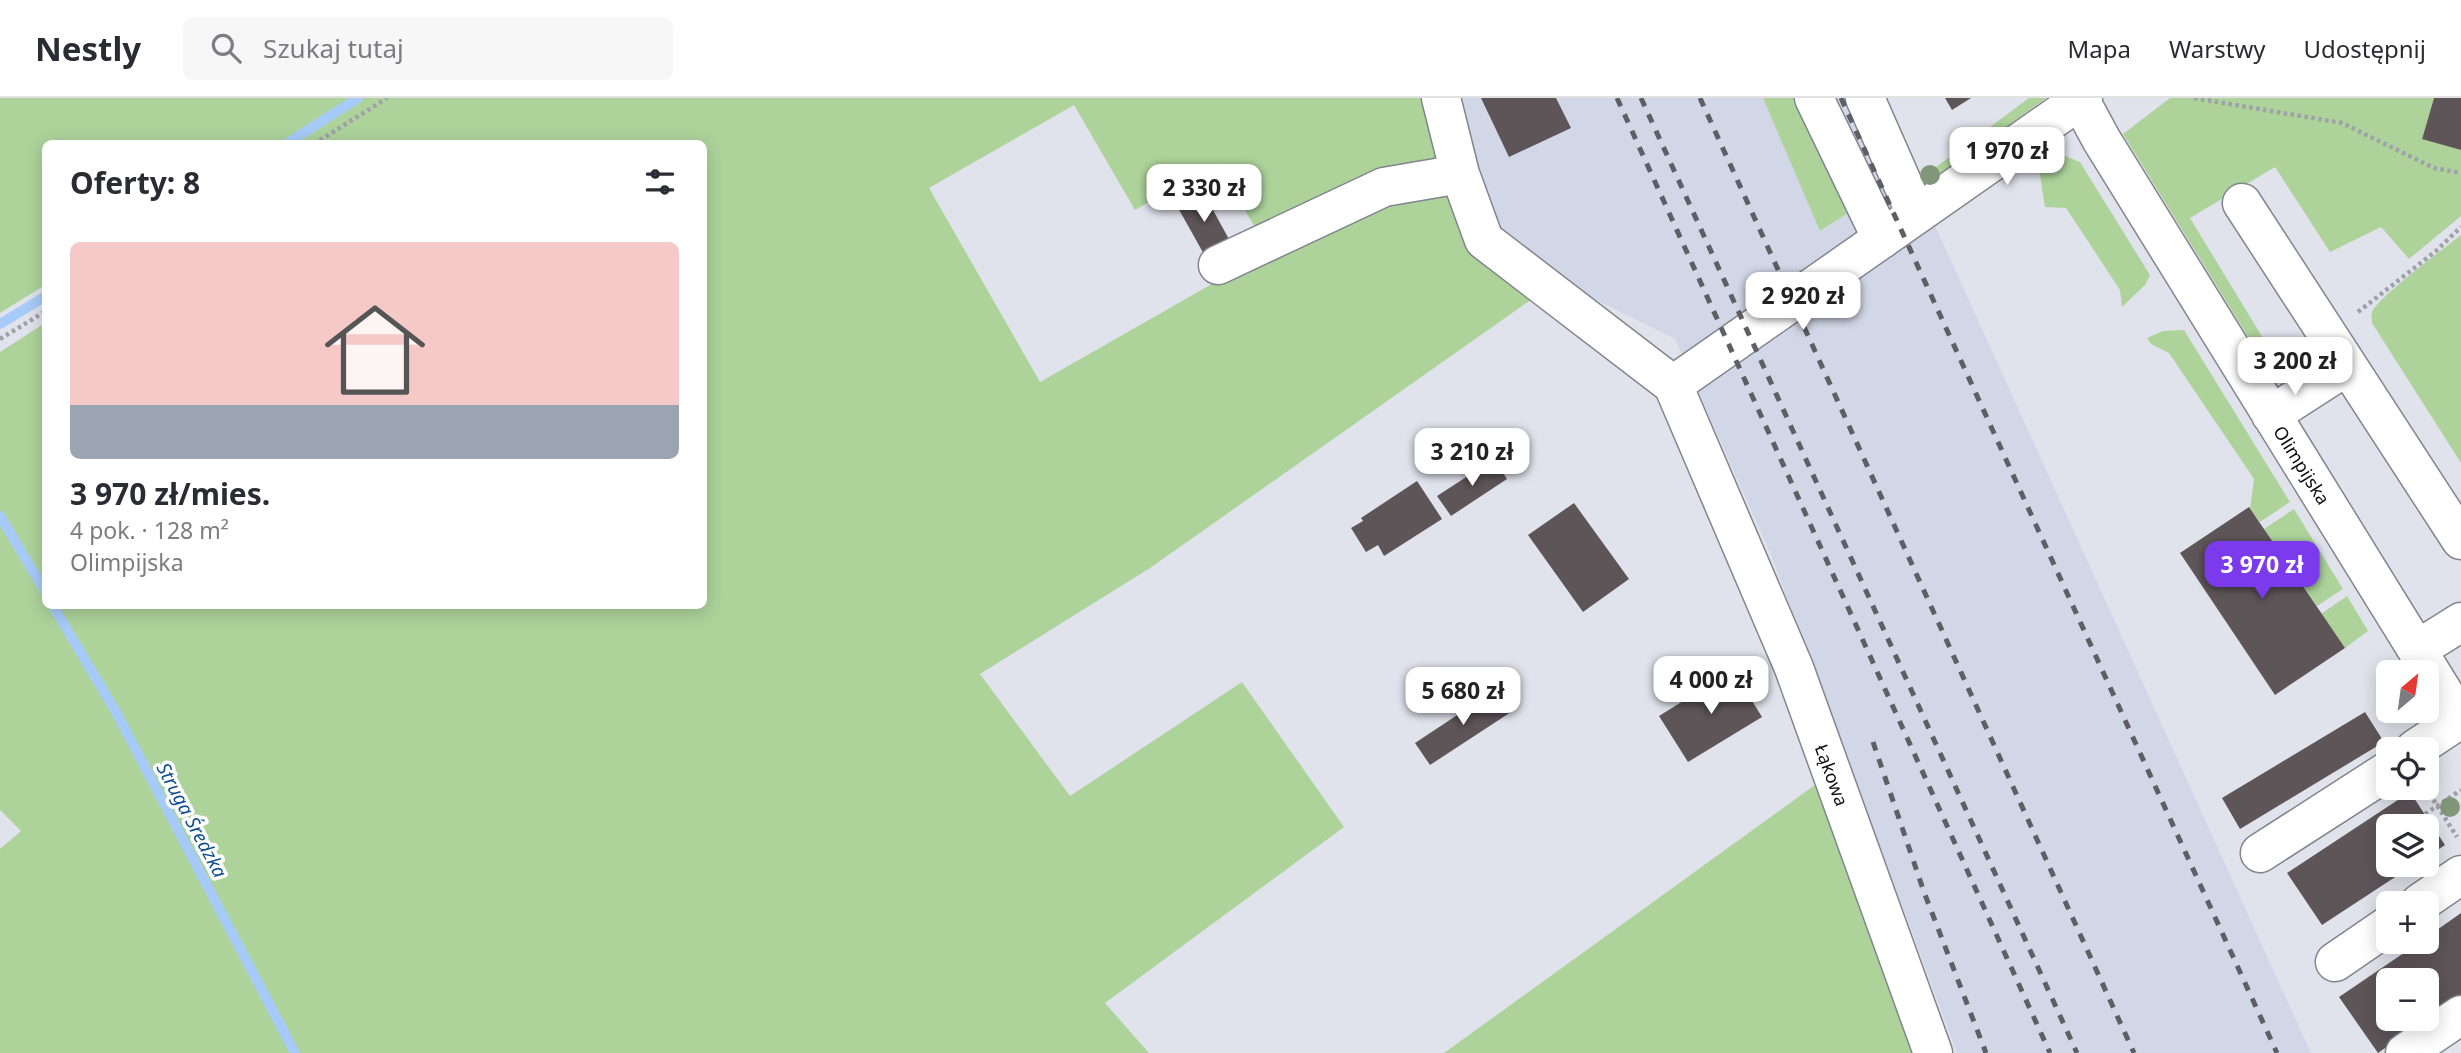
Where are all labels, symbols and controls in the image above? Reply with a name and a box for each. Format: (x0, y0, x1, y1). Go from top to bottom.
search box (183, 17, 673, 80)
text: Nestly (35, 26, 141, 71)
icon: search (207, 29, 245, 67)
text: Szukaj tutaj (263, 30, 404, 66)
text: Mapa (2068, 32, 2131, 65)
text: Warstwy (2169, 32, 2266, 65)
text: Udostępnij (2304, 32, 2426, 65)
pin: 1 970 zł (1935, 127, 2079, 187)
text: 1 970 zł (1966, 134, 2048, 166)
text: Oferty: 8 (70, 162, 200, 203)
icon: filters (641, 163, 679, 201)
pin: 2 330 zł (1132, 164, 1276, 224)
text: 2 330 zł (1163, 171, 1245, 203)
pin: 2 920 zł (1731, 272, 1875, 332)
text: 2 920 zł (1762, 279, 1844, 311)
icon: home (312, 287, 438, 413)
pin: 3 200 zł (2223, 338, 2367, 397)
text: 3 200 zł (2254, 344, 2336, 376)
street label: Olimpijska (2268, 421, 2336, 509)
pin: 3 210 zł (1400, 428, 1544, 488)
text: 3 210 zł (1431, 435, 1513, 467)
text: 3 970 zł/mies. (70, 473, 270, 514)
text: 4 pok. · 128 m² (70, 514, 229, 546)
pin: 3 970 zł (2190, 542, 2334, 601)
text: Olimpijska (70, 546, 184, 578)
text: 3 970 zł (2221, 548, 2303, 580)
pin: 4 000 zł (1639, 656, 1783, 716)
north arrow (2376, 660, 2440, 723)
map controls (2376, 660, 2439, 1031)
text: 4 000 zł (1670, 663, 1752, 695)
pin: 5 680 zł (1391, 668, 1535, 727)
text: 5 680 zł (1422, 674, 1504, 706)
button: locate (2376, 737, 2439, 800)
street label: Łąkowa (1810, 741, 1854, 809)
water label: Struga Średzka (151, 758, 233, 882)
button: layers (2376, 814, 2439, 877)
button: + (2376, 891, 2439, 954)
button: − (2376, 968, 2439, 1031)

